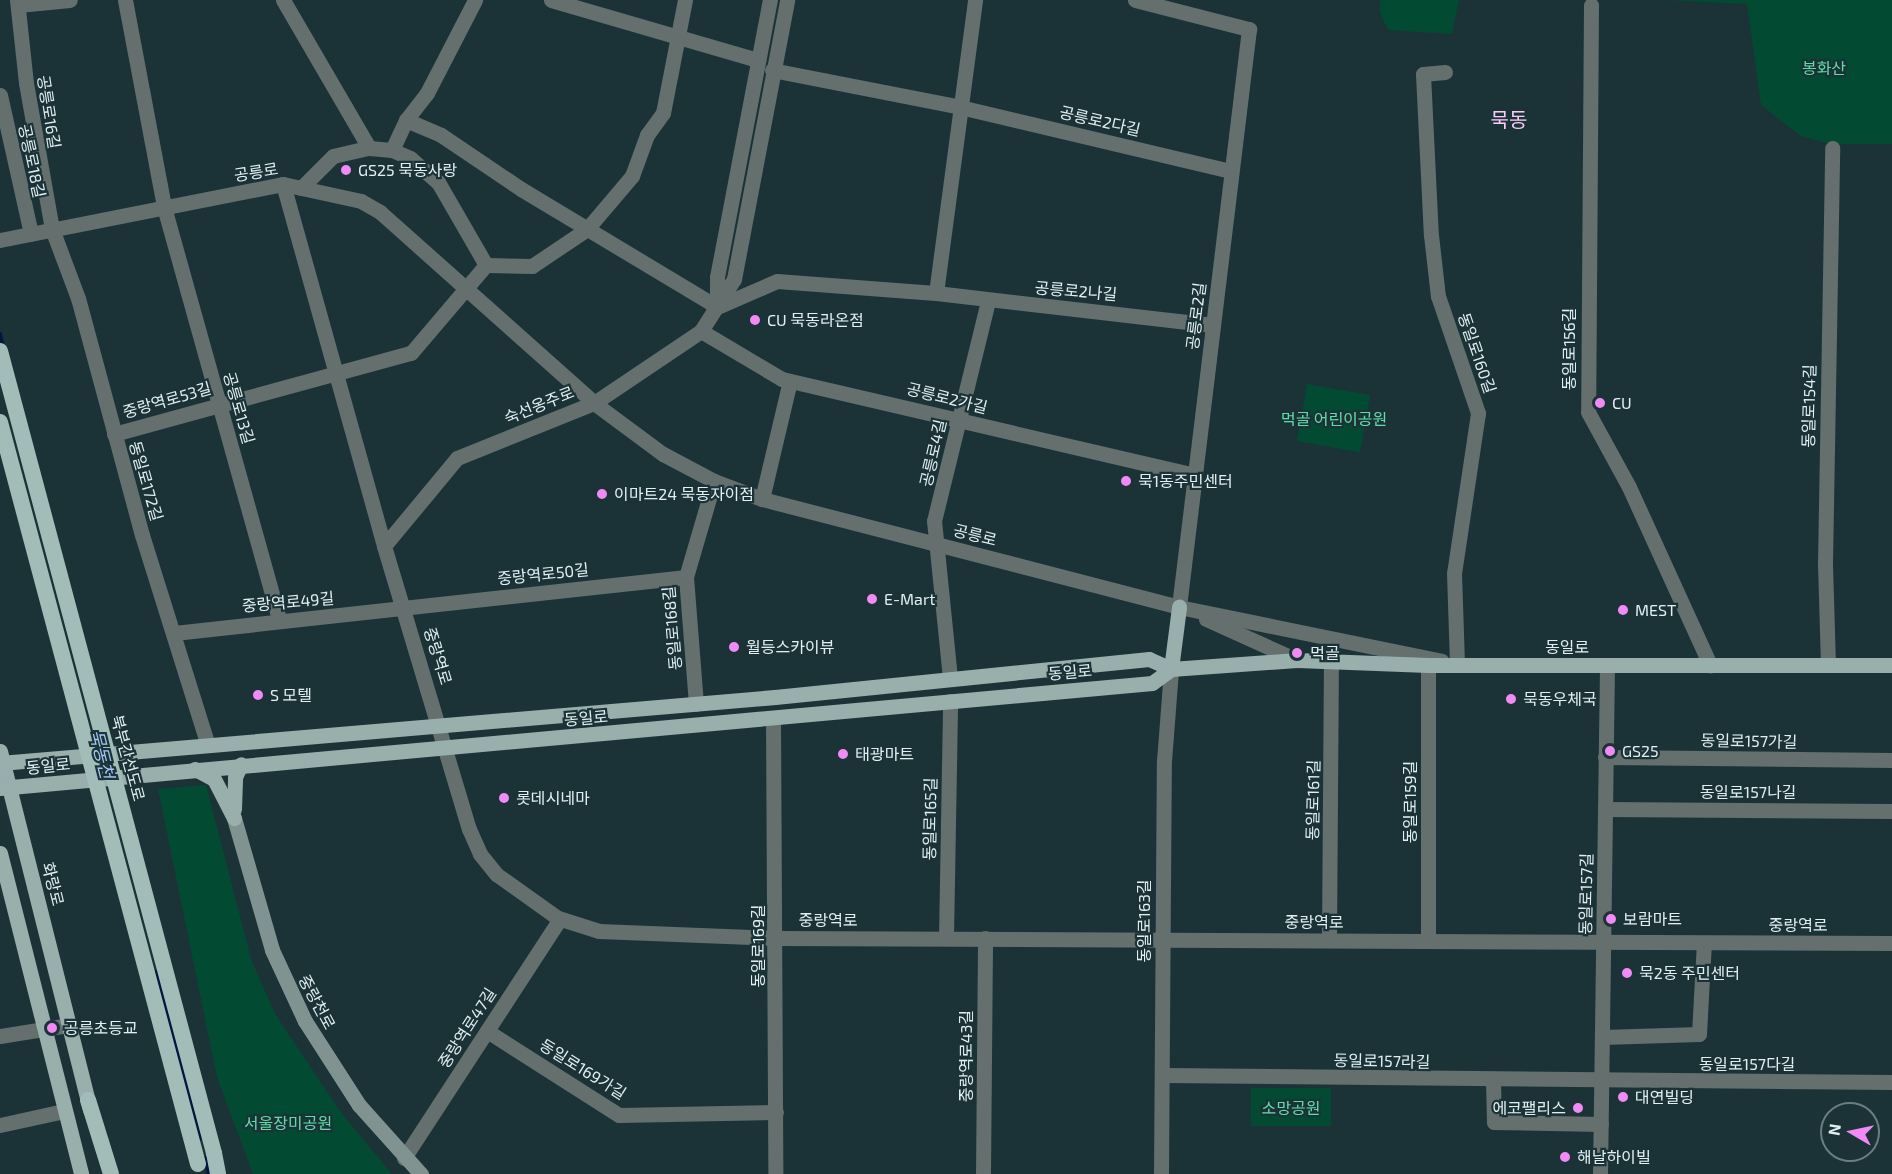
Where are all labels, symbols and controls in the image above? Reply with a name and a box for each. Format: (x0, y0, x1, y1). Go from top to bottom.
park label: 봉화산 (1802, 58, 1846, 78)
street label: 공릉로16길 (34, 74, 64, 150)
street label: 공릉로2다길 (1058, 102, 1142, 140)
district label: 묵동 (1491, 107, 1527, 131)
street label: 공릉로18길 (15, 122, 49, 200)
street label: 공릉로 (233, 159, 279, 185)
place label: GS25 묵동사랑 (358, 160, 457, 180)
marker: GS25 묵동사랑 (339, 163, 353, 177)
street label: 공릉로2나길 (1034, 278, 1118, 304)
street label: 공릉로2길 (1182, 281, 1210, 351)
street label: 동일로156길 (1559, 308, 1579, 390)
place label: CU 묵동라온점 (767, 310, 864, 330)
street label: 동일로160길 (1454, 310, 1500, 396)
marker: CU 묵동라온점 (748, 313, 762, 327)
street label: 동일로154길 (1799, 364, 1819, 448)
street label: 공릉로13길 (220, 370, 258, 446)
street label: 중랑역로53길 (121, 378, 213, 422)
street label: 공릉로2가길 (905, 379, 989, 417)
street label: 숙선옹주로 (501, 382, 577, 428)
place label: CU (1612, 393, 1632, 413)
marker: CU (1593, 396, 1607, 410)
park label: 먹골 어린이공원 (1281, 409, 1387, 429)
street label: 공릉로4길 (916, 417, 950, 489)
street label: 동일로172길 (125, 439, 167, 523)
place label: 묵1동주민센터 (1138, 471, 1233, 491)
marker: 묵1동주민센터 (1119, 474, 1133, 488)
place label: 이마트24 묵동자이점 (614, 484, 754, 504)
marker: 이마트24 묵동자이점 (595, 487, 609, 501)
street label: 공릉로 (951, 520, 999, 550)
street label: 중랑역로50길 (496, 560, 590, 588)
street label: 동일로168길 (659, 585, 685, 671)
street label: 중랑역로49길 (241, 588, 335, 616)
place label: E-Mart (884, 589, 935, 609)
marker: E-Mart (865, 592, 879, 606)
place label: MEST (1635, 600, 1676, 620)
marker: MEST (1616, 603, 1630, 617)
street label: 중랑역로 (420, 625, 456, 687)
place label: 월등스카이뷰 (746, 637, 834, 657)
street label: 동일로 (1545, 637, 1589, 657)
marker: 월등스카이뷰 (727, 640, 741, 654)
place label: 먹골 (1310, 643, 1339, 663)
marker: 먹골 (1288, 644, 1306, 662)
street label: 동일로 (1047, 661, 1093, 683)
place label: S 모텔 (270, 685, 312, 705)
marker: S 모텔 (251, 688, 265, 702)
place label: 묵동우체국 (1523, 689, 1597, 709)
marker: 묵동우체국 (1504, 692, 1518, 706)
street label: 동일로 (563, 707, 609, 729)
street label: 북부간선도로 (107, 713, 149, 803)
water label: 묵동천 (86, 727, 118, 781)
street label: 동일로157가길 (1700, 731, 1798, 751)
place label: GS25 (1622, 741, 1659, 761)
place label: 태광마트 (855, 744, 914, 764)
marker: GS25 (1603, 744, 1617, 758)
marker: 태광마트 (836, 747, 850, 761)
street label: 동일로 (25, 754, 71, 778)
street label: 동일로161길 (1303, 759, 1323, 841)
street label: 동일로159길 (1400, 761, 1420, 843)
street label: 동일로165길 (920, 777, 940, 861)
street label: 동일로157나길 (1700, 782, 1796, 802)
place label: 롯데시네마 (516, 788, 590, 808)
marker: 롯데시네마 (497, 791, 511, 805)
street label: 동일로157길 (1576, 853, 1596, 935)
street label: 화랑로 (38, 860, 68, 908)
street label: 동일로163길 (1134, 879, 1154, 963)
street label: 동일로169길 (748, 904, 768, 988)
place label: 보람마트 (1623, 909, 1682, 929)
street label: 중랑역로 (799, 910, 857, 930)
street label: 중랑역로 (1285, 912, 1343, 932)
marker: 보람마트 (1604, 912, 1618, 926)
street label: 중랑역로 (1769, 915, 1827, 935)
place label: 묵2동 주민센터 (1639, 963, 1740, 983)
marker: 묵2동 주민센터 (1620, 966, 1634, 980)
street label: 중랑천로 (295, 971, 339, 1033)
street label: 중랑역로47길 (434, 984, 500, 1072)
street label: 중랑역로43길 (956, 1010, 976, 1102)
place label: 공릉초등교 (64, 1018, 138, 1038)
marker: 공릉초등교 (45, 1021, 59, 1035)
street label: 동일로169가길 (536, 1035, 630, 1103)
street label: 동일로157라길 (1333, 1051, 1431, 1071)
street label: 동일로157다길 (1699, 1054, 1795, 1074)
place label: 대연빌딩 (1635, 1087, 1694, 1107)
marker: 대연빌딩 (1616, 1090, 1630, 1104)
park label: 소망공원 (1262, 1098, 1320, 1118)
place label: 에코팰리스 (1492, 1098, 1566, 1118)
marker: 에코팰리스 (1571, 1101, 1585, 1115)
north arrow (1820, 1102, 1880, 1162)
park label: 서울장미공원 (244, 1113, 332, 1133)
text: N (1823, 1122, 1844, 1137)
place label: 해날하이빌 (1577, 1147, 1651, 1167)
marker: 해날하이빌 (1558, 1150, 1572, 1164)

